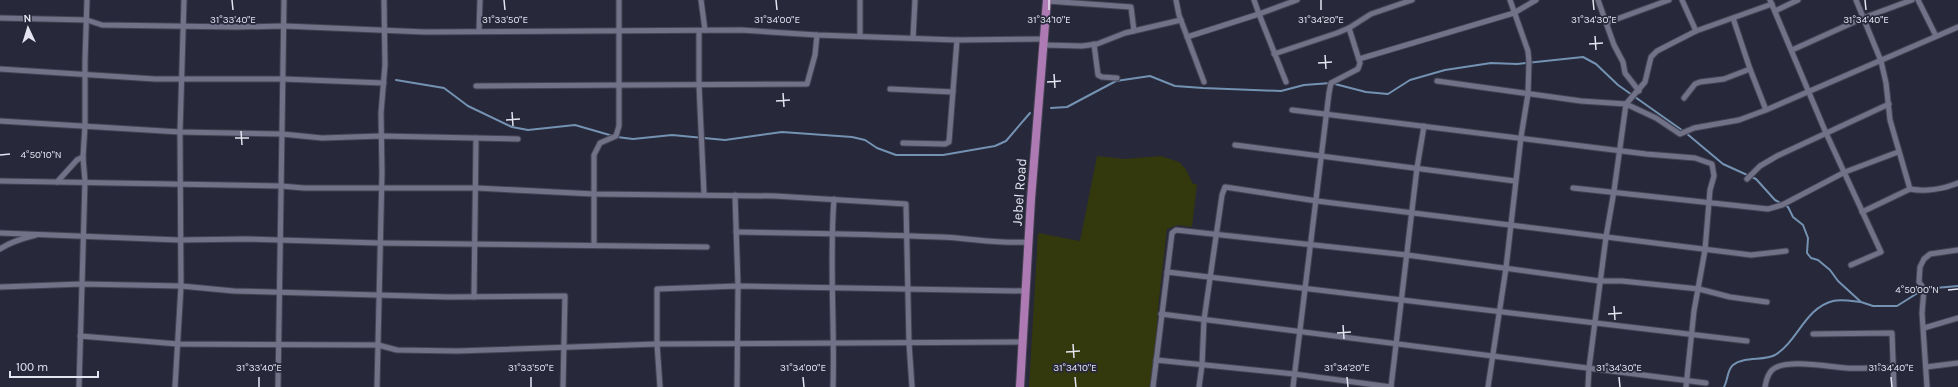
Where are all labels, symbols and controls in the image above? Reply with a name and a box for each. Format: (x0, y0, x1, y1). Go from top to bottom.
north arrow (8, 8, 48, 48)
text: N (23, 12, 32, 25)
text: 31°33'40"E (210, 14, 256, 26)
text: 31°33'50"E (482, 14, 528, 26)
text: 31°34'00"E (754, 14, 800, 26)
text: 31°34'10"E (1027, 14, 1071, 26)
text: 31°34'20"E (1298, 14, 1344, 26)
text: 31°34'30"E (1571, 14, 1617, 26)
text: 31°34'40"E (1843, 14, 1889, 26)
text: 4°50'10"N (20, 149, 62, 161)
street label: Jebel Road (1009, 158, 1030, 226)
text: 4°50'00"N (1895, 284, 1939, 296)
scale bar (10, 353, 98, 379)
text: 100 m (16, 360, 48, 374)
text: 31°33'40"E (236, 362, 282, 374)
text: 31°33'50"E (508, 362, 554, 374)
text: 31°34'00"E (780, 362, 826, 374)
text: 31°34'10"E (1053, 362, 1097, 374)
text: 31°34'20"E (1324, 362, 1370, 374)
text: 31°34'30"E (1596, 362, 1642, 374)
text: 31°34'40"E (1868, 362, 1914, 374)

